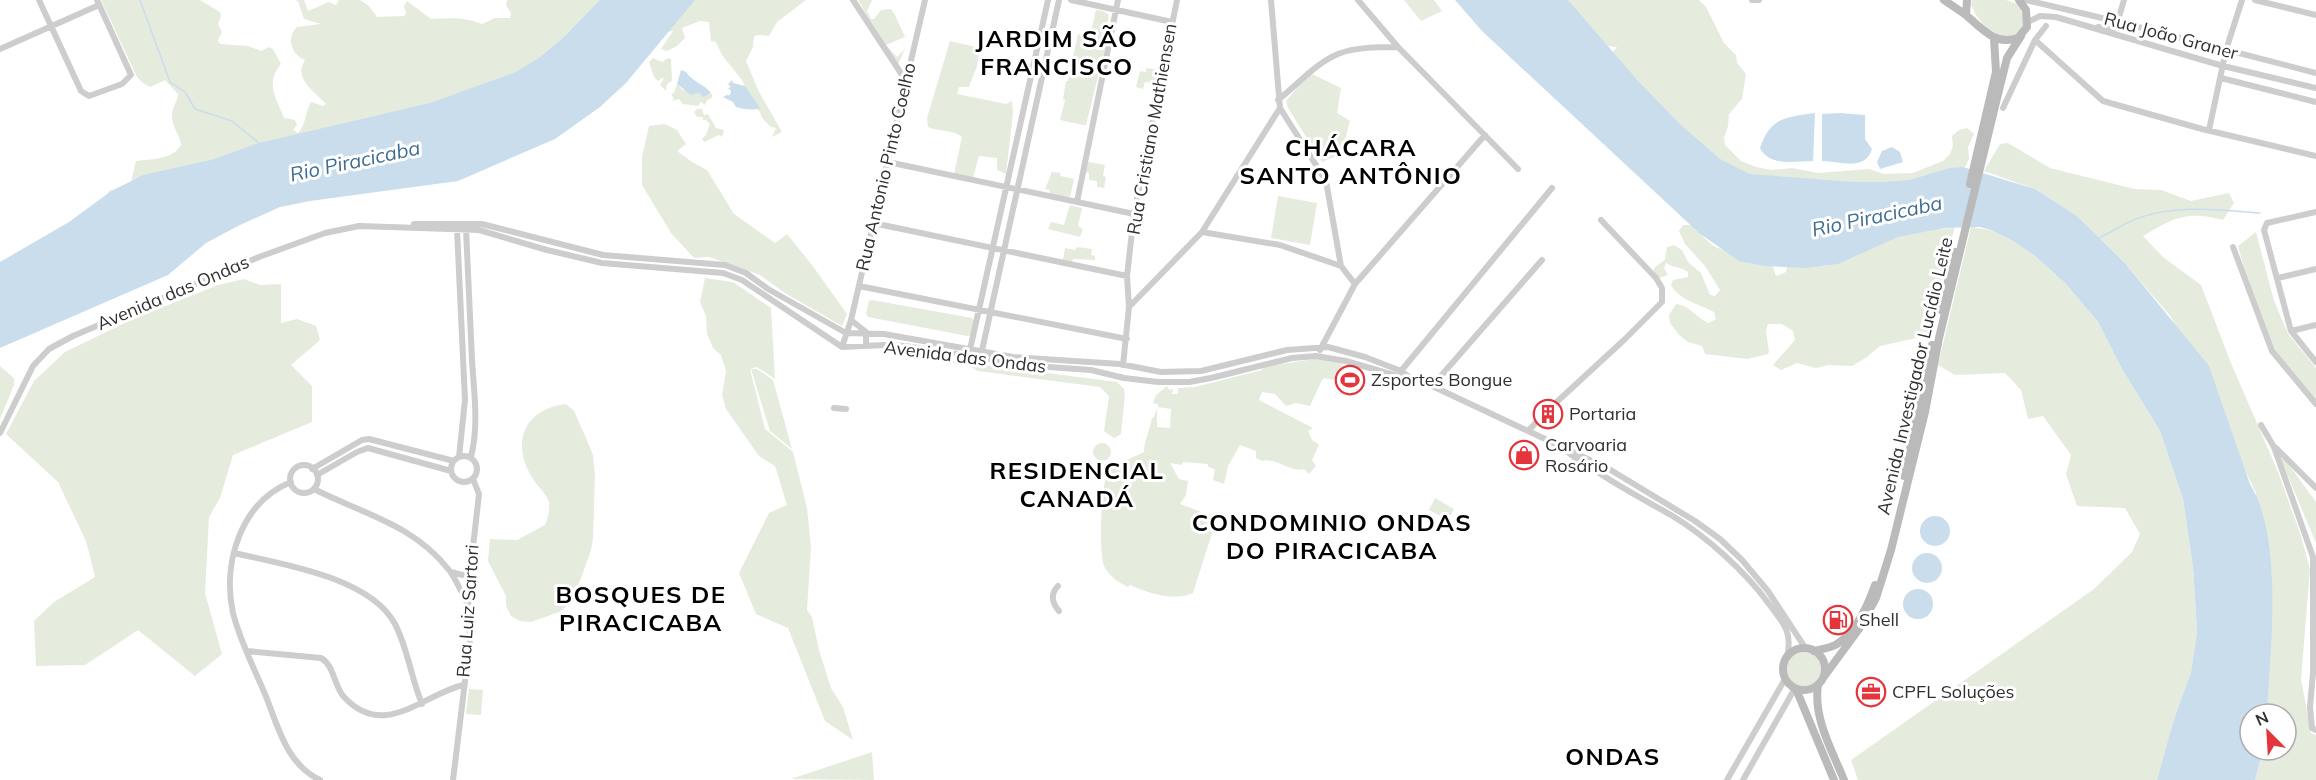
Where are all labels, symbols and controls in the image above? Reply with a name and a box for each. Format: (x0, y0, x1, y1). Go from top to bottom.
street label: Rua João Graner (2102, 7, 2241, 65)
street label: Rua Cristiano Mathiensen (1122, 21, 1181, 236)
district label: JARDIM SÃO FRANCISCO (976, 23, 1138, 81)
street label: Rua Antonio Pinto Coelho (850, 61, 921, 273)
district label: CHÁCARA SANTO ANTÔNIO (1240, 132, 1462, 190)
water label: Rio Piracicaba (287, 134, 422, 187)
water label: Rio Piracicaba (1809, 189, 1944, 242)
street label: Avenida Investigador Lucídio Leite (1871, 235, 1958, 517)
street label: Avenida das Ondas (93, 250, 253, 335)
street label: Avenida das Ondas (883, 335, 1048, 378)
sports icon: Zsportes Bongue (1334, 364, 1366, 396)
place label: Zsportes Bongue (1371, 368, 1512, 391)
building icon: Portaria (1532, 398, 1564, 430)
place label: Portaria (1569, 402, 1636, 425)
place label: Carvoaria Rosário (1545, 433, 1627, 477)
shop icon: Carvoaria Rosário (1508, 439, 1540, 471)
district label: RESIDENCIAL CANADÁ (989, 455, 1165, 513)
district label: CONDOMINIO ONDAS DO PIRACICABA (1192, 507, 1472, 565)
street label: Rua Luiz Sartori (451, 544, 484, 678)
district label: BOSQUES DE PIRACICABA (555, 579, 727, 637)
fuel station icon: Shell (1822, 604, 1854, 636)
place label: Shell (1859, 608, 1899, 631)
office icon: CPFL Soluções (1855, 676, 1887, 708)
place label: CPFL Soluções (1892, 680, 2015, 703)
north arrow (2238, 702, 2298, 762)
text: N (2252, 707, 2271, 730)
district label: ONDAS (1565, 741, 1661, 771)

